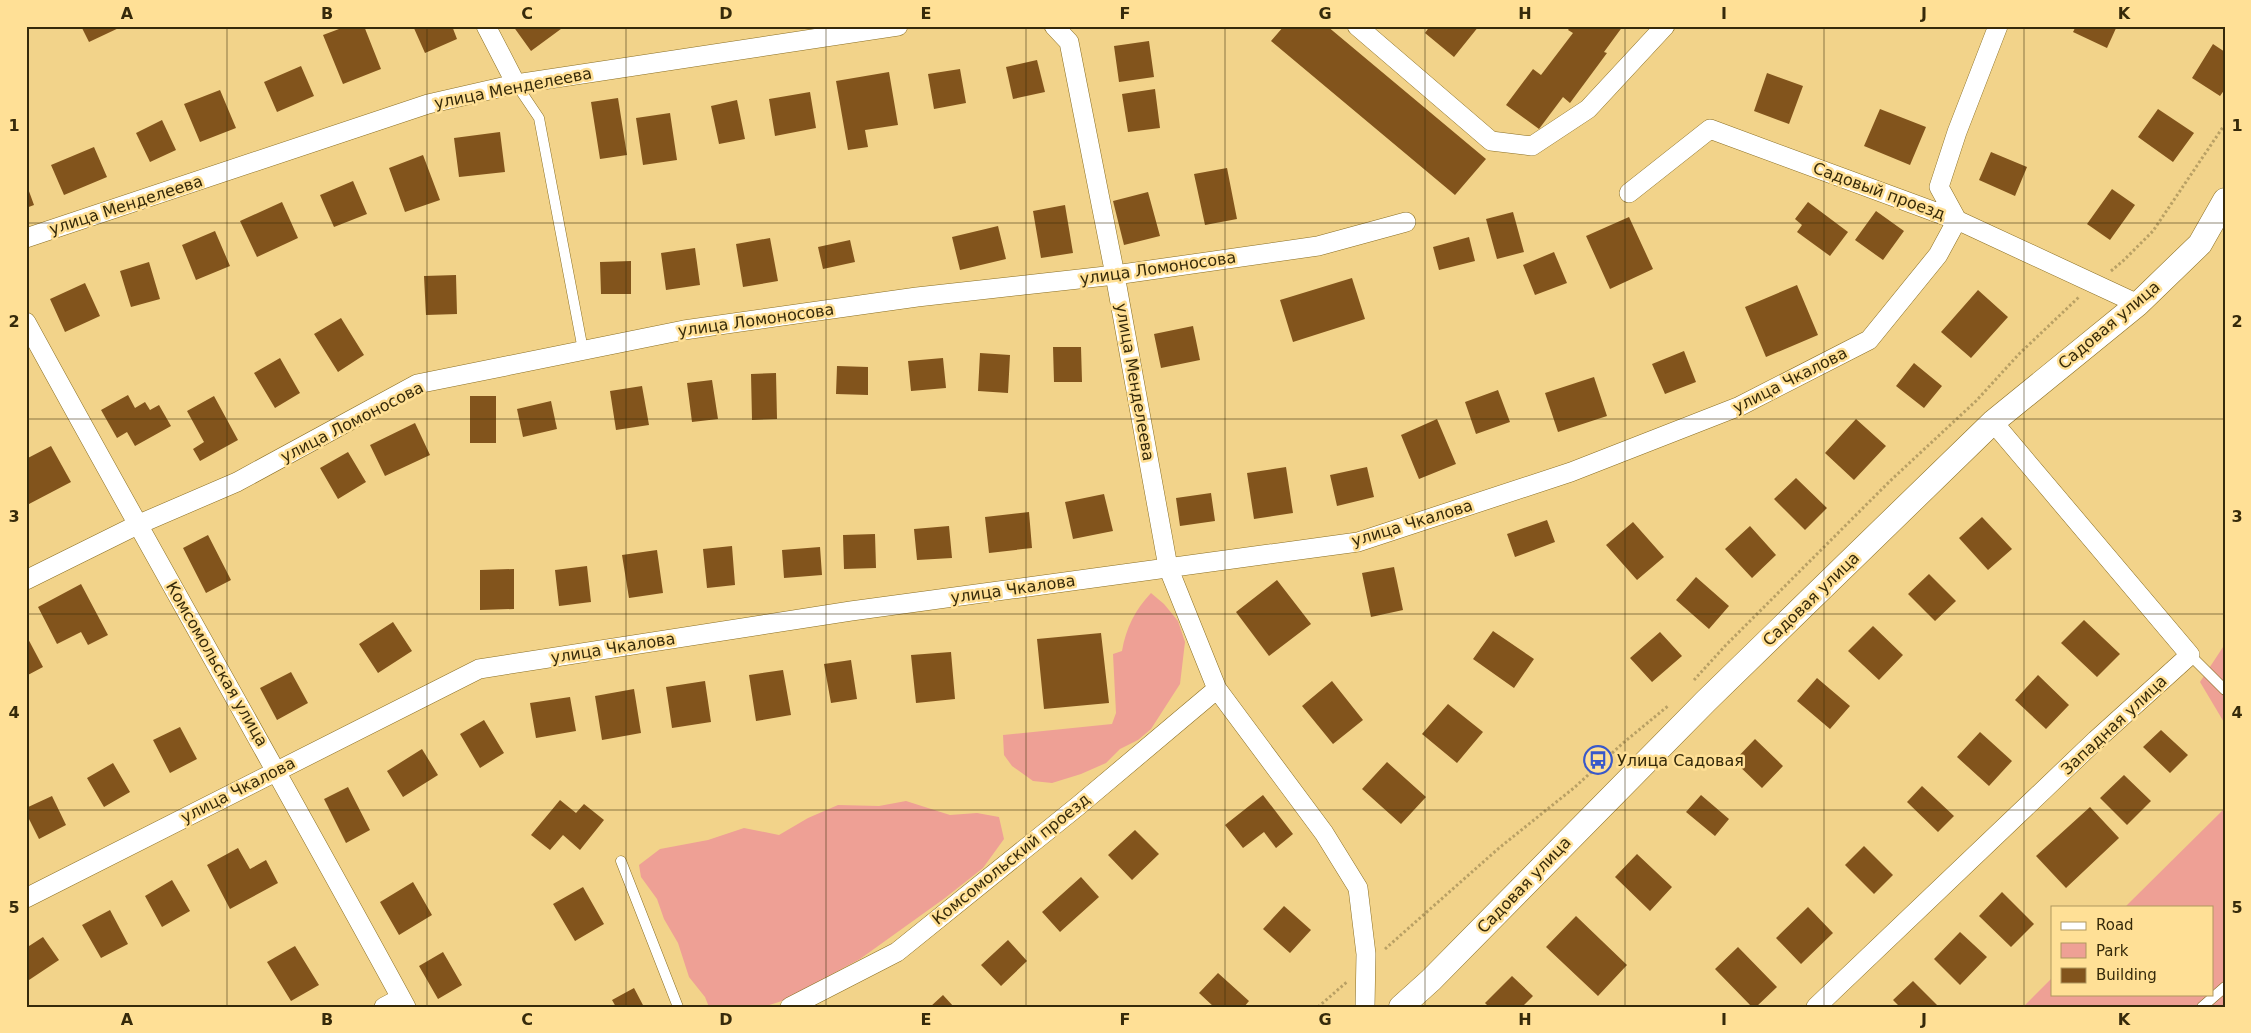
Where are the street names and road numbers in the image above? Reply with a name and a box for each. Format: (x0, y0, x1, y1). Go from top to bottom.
street label: улица Менделеева (433, 63, 593, 113)
street label: Садовый проезд (1810, 158, 1948, 224)
street label: улица Менделеева (47, 171, 205, 239)
street label: улица Ломоносова (1079, 248, 1237, 288)
street label: Садовая улица (2054, 277, 2164, 373)
street label: улица Ломоносова (677, 300, 835, 340)
street label: улица Менделеева (1112, 302, 1158, 462)
street label: улица Чкалова (1730, 343, 1850, 417)
street label: улица Ломоносова (277, 378, 427, 466)
street label: улица Чкалова (1349, 496, 1475, 550)
street label: Садовая улица (1759, 548, 1863, 650)
street label: улица Чкалова (950, 571, 1076, 607)
street label: Комсомольская улица (162, 578, 272, 750)
street label: улица Чкалова (550, 629, 676, 667)
street label: Западная улица (2057, 671, 2171, 779)
street label: улица Чкалова (178, 753, 298, 827)
street label: Комсомольский проезд (928, 789, 1094, 929)
street label: Садовая улица (1473, 833, 1575, 937)

